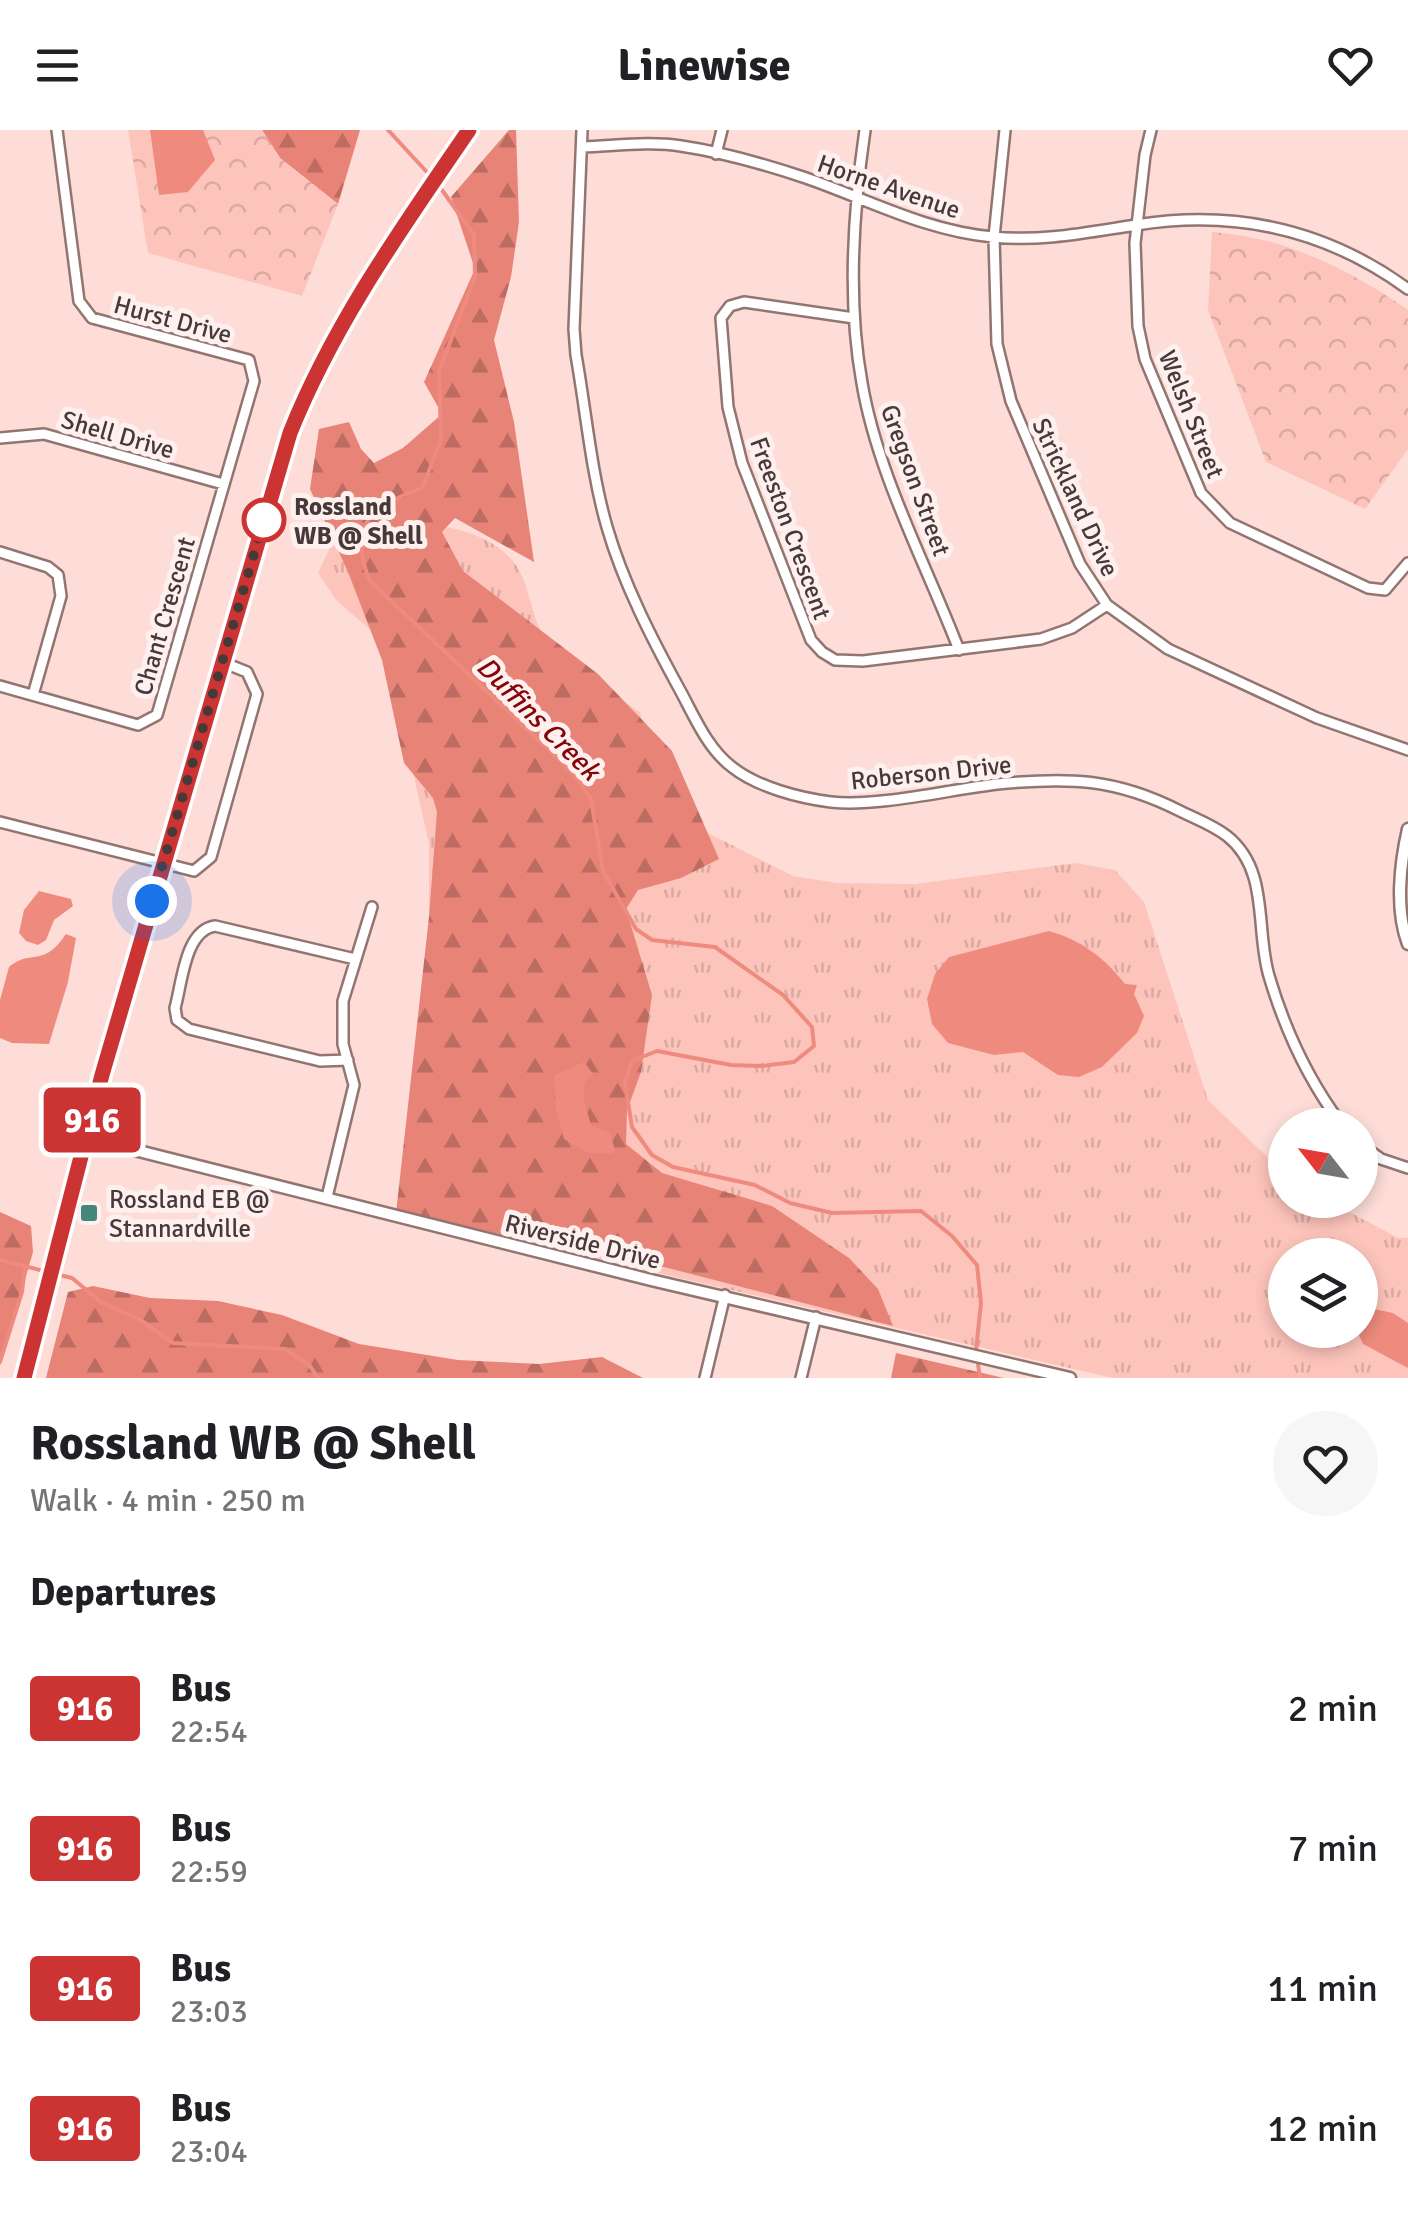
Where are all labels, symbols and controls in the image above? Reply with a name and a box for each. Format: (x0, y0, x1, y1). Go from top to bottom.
icon: menu (30, 38, 85, 93)
text: Linewise (617, 38, 791, 93)
icon: heart (1323, 38, 1378, 93)
street label: Horne Avenue (813, 148, 964, 225)
street label: Hurst Drive (110, 289, 235, 350)
street label: Welsh Street (1152, 346, 1231, 483)
street label: Gregson Street (874, 400, 957, 560)
street label: Shell Drive (58, 404, 178, 465)
street label: Strickland Drive (1025, 413, 1126, 581)
street label: Freeston Crescent (743, 433, 838, 624)
place label: Rossland WB @ Shell (294, 491, 423, 551)
marker: Rossland WB @ Shell (243, 499, 285, 541)
street label: Chant Crescent (127, 533, 202, 699)
water label: Duffins Creek (469, 650, 609, 790)
street label: Roberson Drive (849, 749, 1013, 796)
your location (127, 876, 177, 926)
line badge: 916 (34, 1088, 150, 1152)
text: 916 (64, 1099, 120, 1142)
north arrow (1268, 1108, 1378, 1218)
map controls (1268, 1108, 1378, 1348)
place label: Rossland EB @ Stannardville (109, 1184, 270, 1244)
marker: Rossland EB @ Stannardville (78, 1202, 100, 1224)
street label: Riverside Drive (502, 1207, 664, 1276)
button: layers (1268, 1238, 1378, 1348)
button: heart (1273, 1411, 1378, 1516)
text: Rossland WB @ Shell (30, 1414, 476, 1473)
text: Walk · 4 min · 250 m (30, 1481, 306, 1520)
text: Departures (30, 1569, 216, 1616)
text: Bus (170, 1665, 231, 1712)
text: 2 min (1288, 1685, 1378, 1732)
text: 916 (57, 1687, 113, 1730)
text: 22:54 (170, 1712, 248, 1751)
text: Bus (170, 1805, 231, 1852)
text: 7 min (1288, 1825, 1378, 1872)
text: 916 (57, 1827, 113, 1870)
text: 22:59 (170, 1852, 248, 1891)
text: Bus (170, 1945, 231, 1992)
text: 11 min (1267, 1965, 1378, 2012)
text: 916 (57, 1967, 113, 2010)
text: 23:03 (170, 1992, 248, 2031)
text: Bus (170, 2085, 231, 2132)
text: 12 min (1267, 2105, 1378, 2152)
text: 916 (57, 2107, 113, 2150)
text: 23:04 (170, 2132, 248, 2171)

